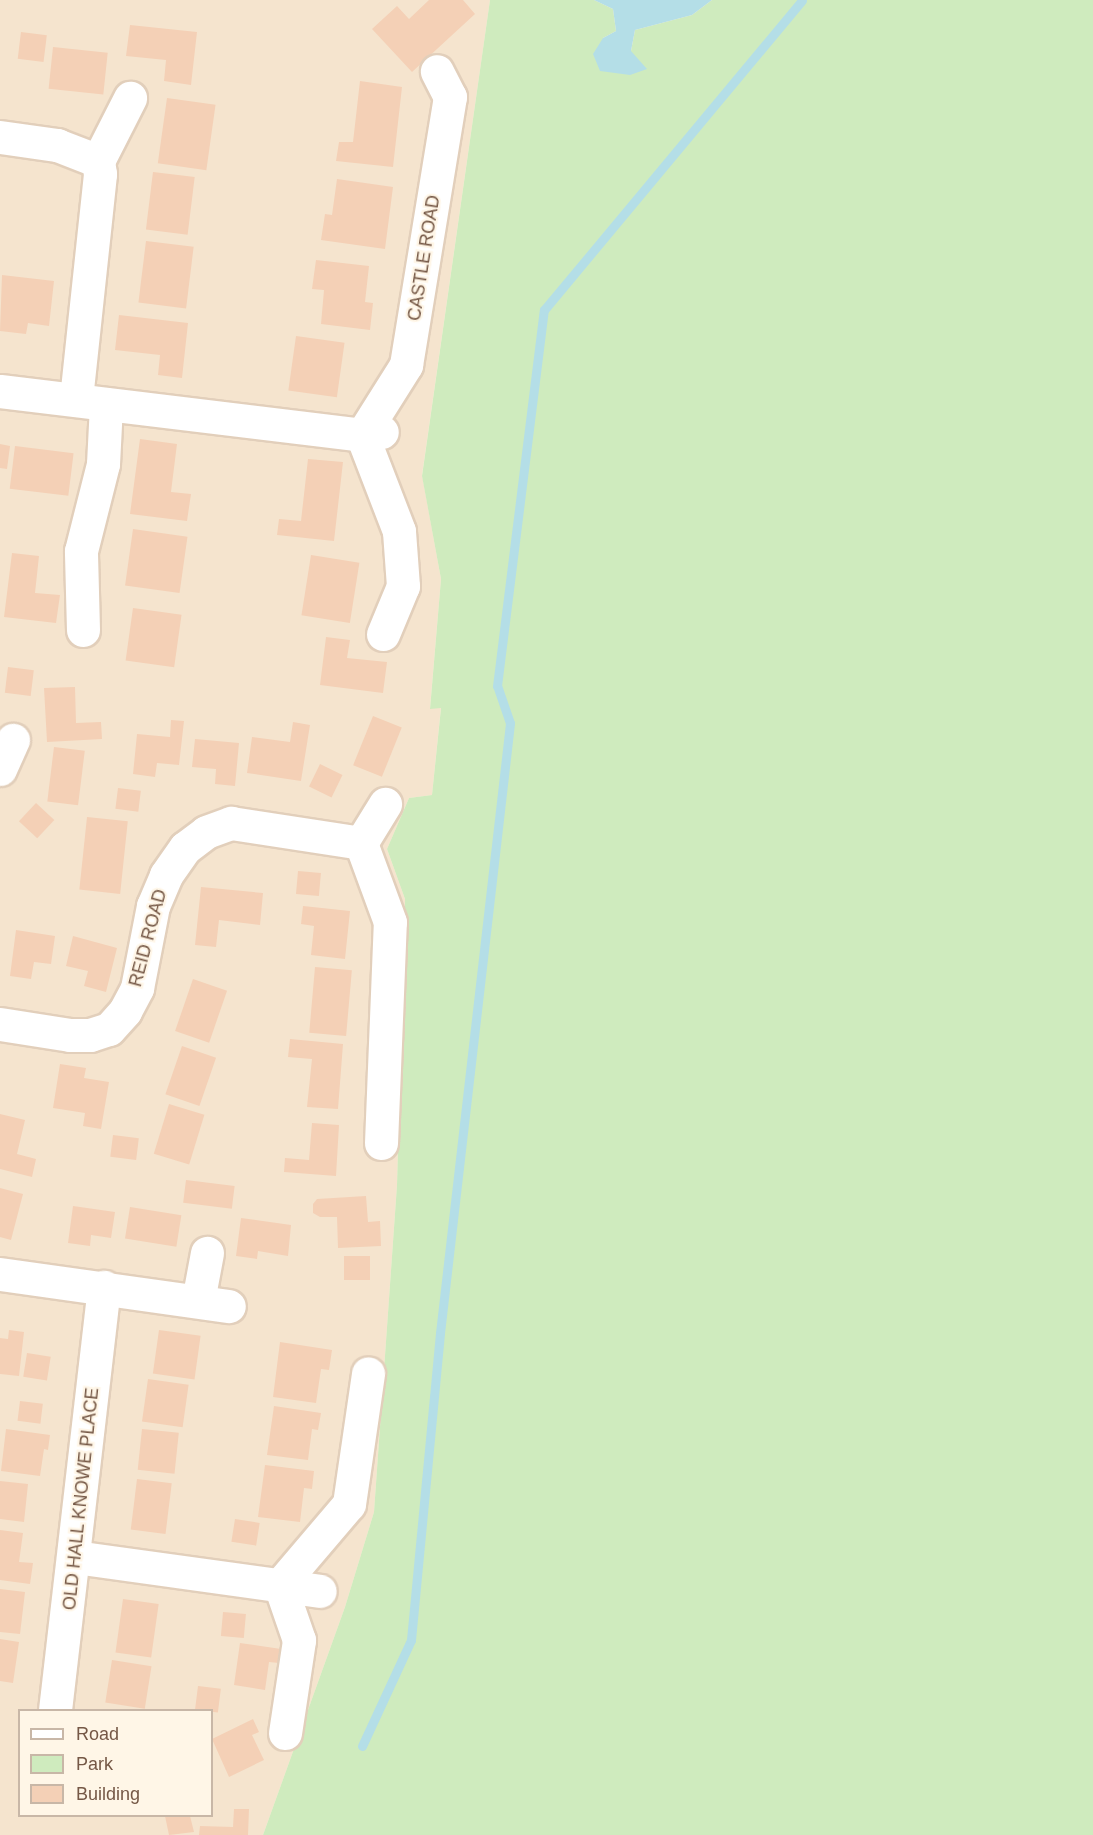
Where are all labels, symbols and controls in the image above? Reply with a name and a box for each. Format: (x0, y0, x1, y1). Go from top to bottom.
street label: CASTLE ROAD (403, 194, 445, 322)
street label: REID ROAD (125, 887, 171, 989)
street label: OLD HALL KNOWE PLACE (59, 1386, 103, 1612)
legend (18, 1709, 213, 1817)
text: Road (76, 1724, 119, 1744)
text: Park (76, 1754, 113, 1774)
text: Building (76, 1784, 140, 1804)

